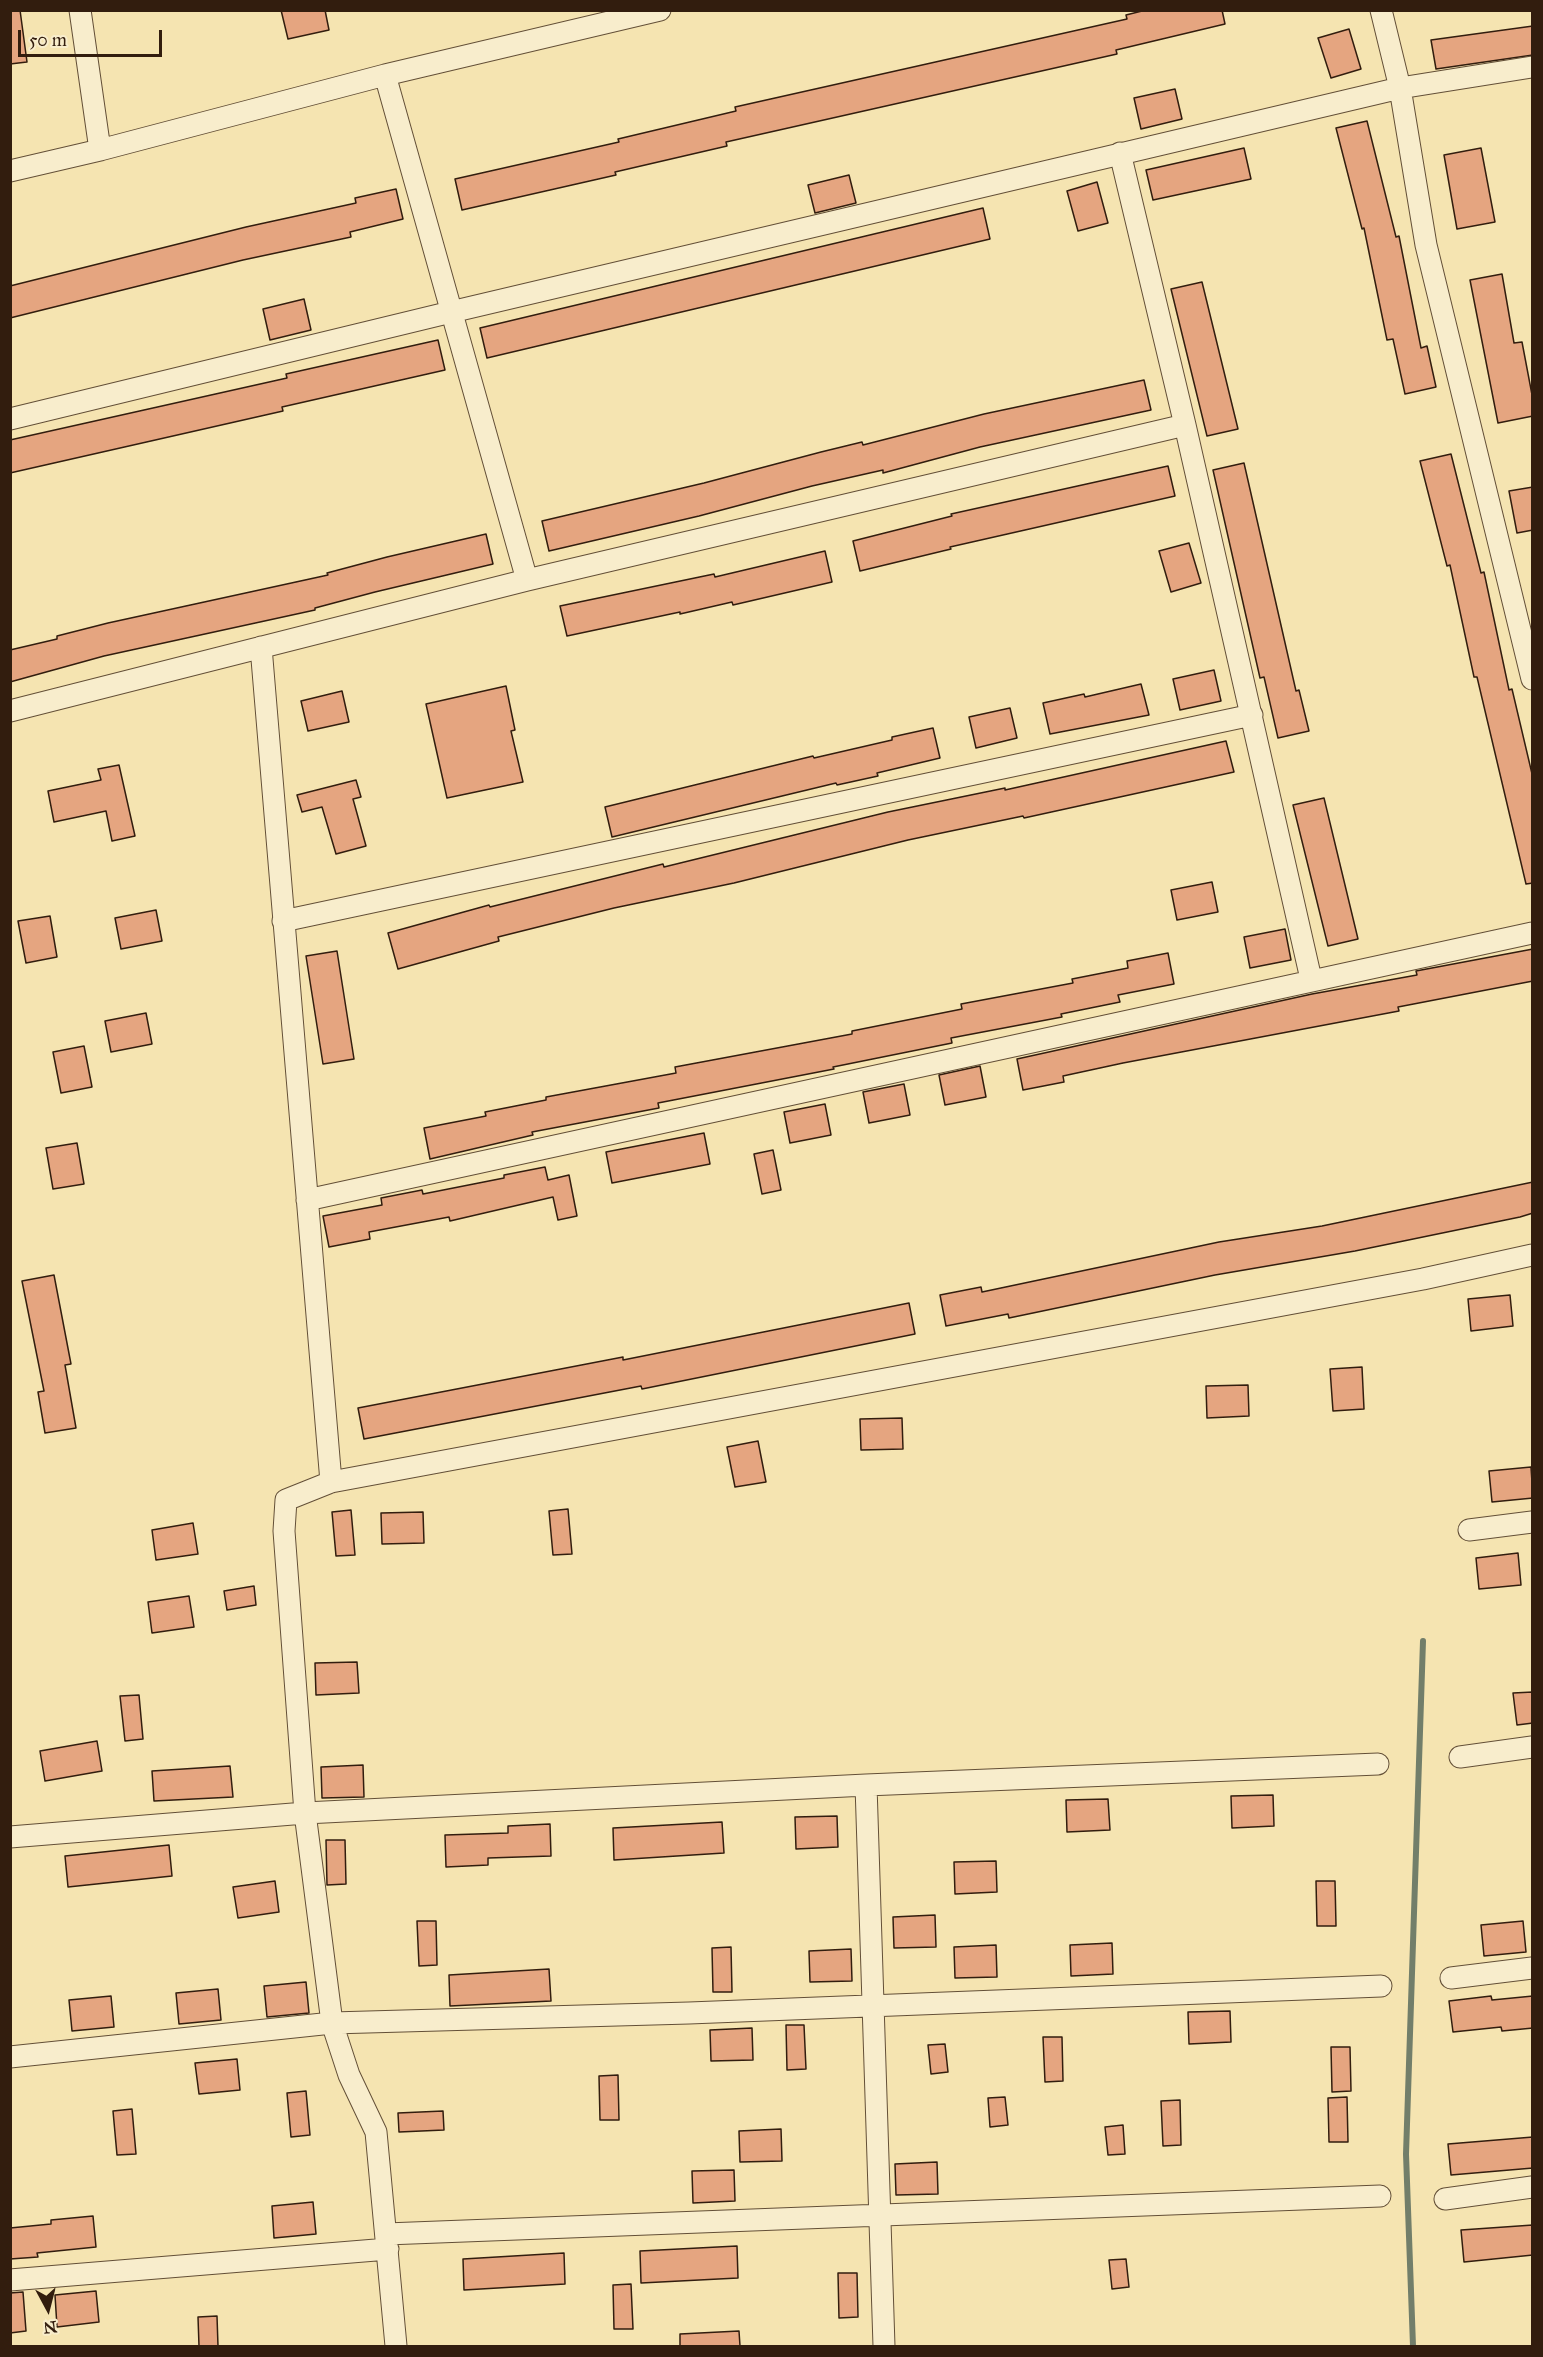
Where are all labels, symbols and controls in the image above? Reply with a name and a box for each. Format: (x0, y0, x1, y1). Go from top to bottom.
scale bar (21, 18, 165, 56)
text: 50 m (29, 29, 67, 51)
north arrow (18, 2279, 78, 2339)
text: N (42, 2317, 58, 2338)

